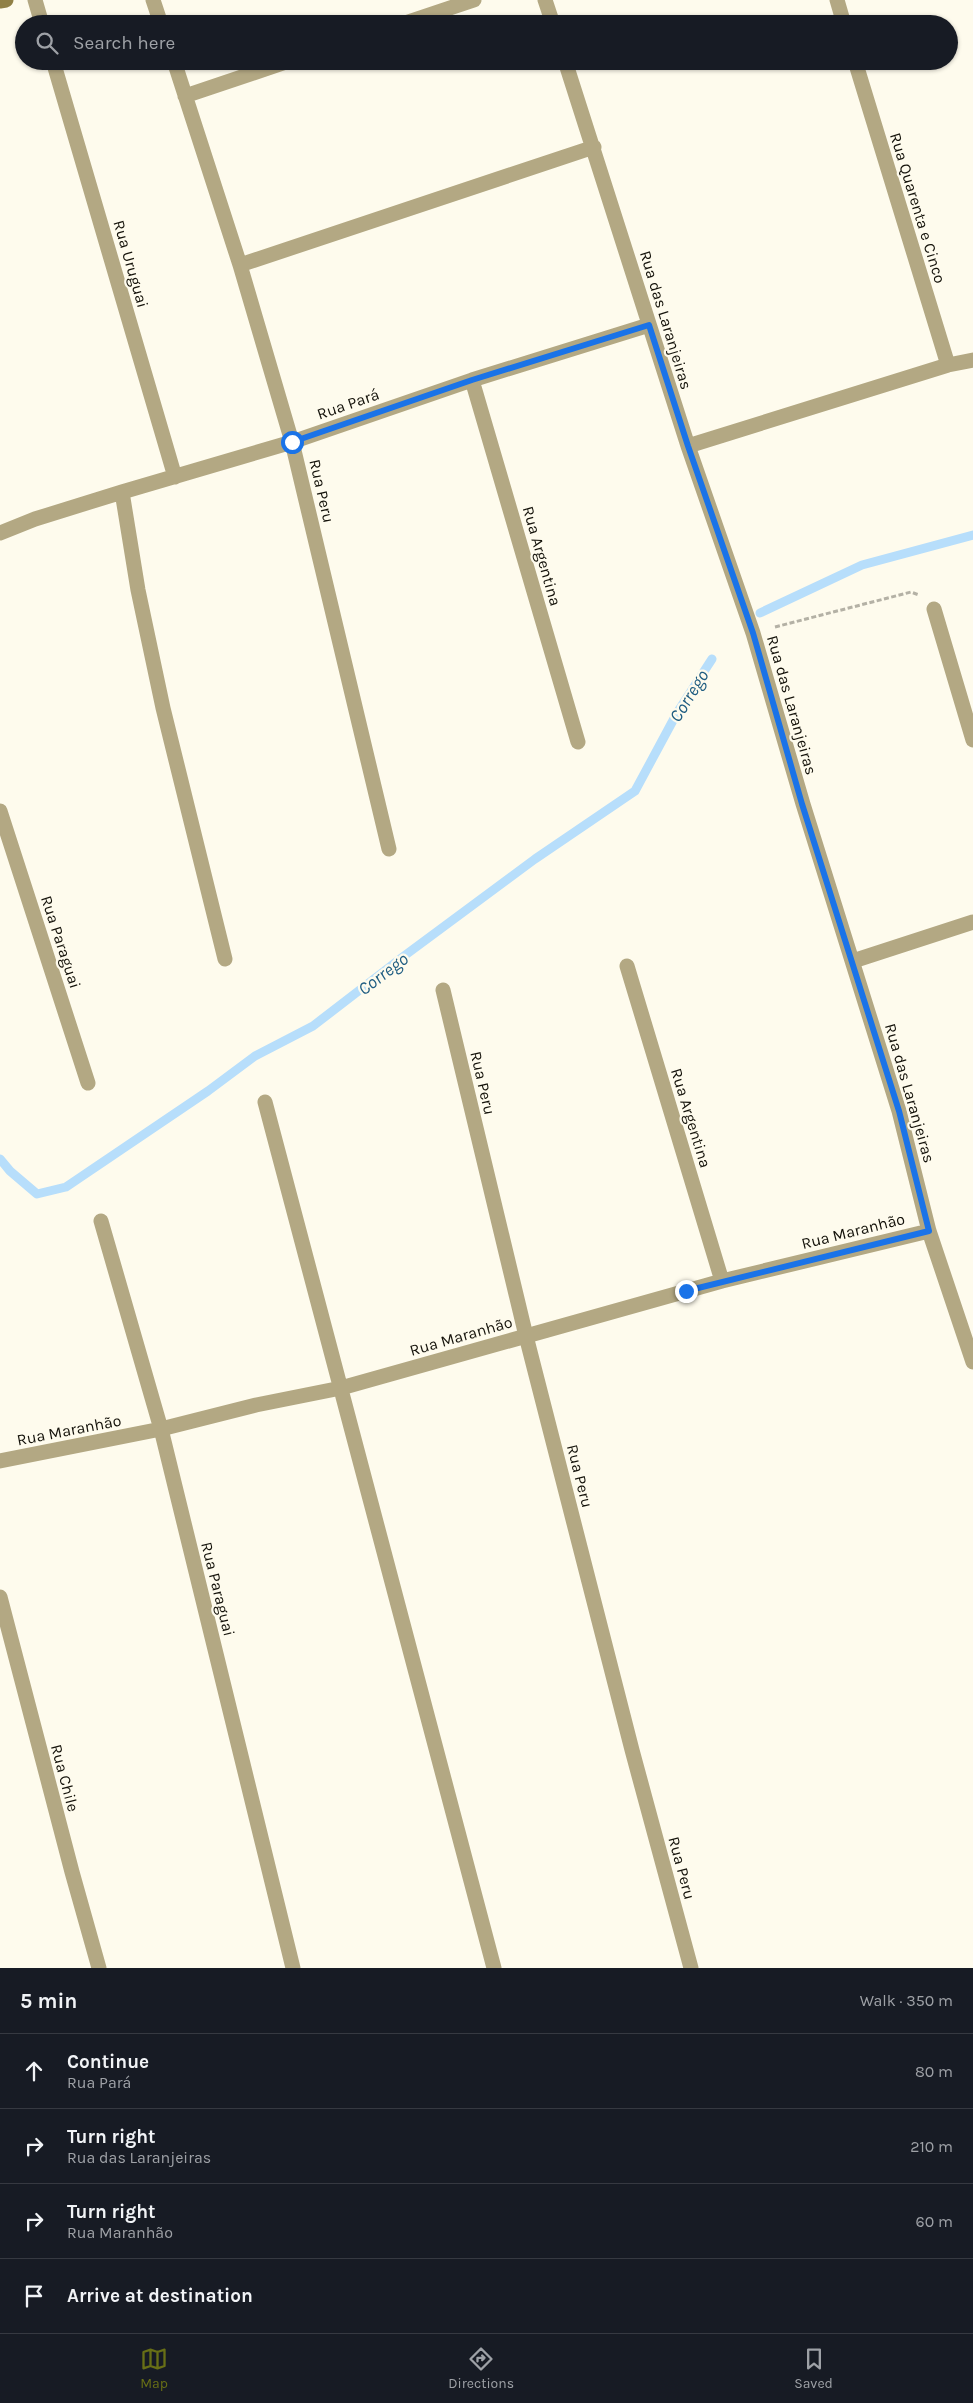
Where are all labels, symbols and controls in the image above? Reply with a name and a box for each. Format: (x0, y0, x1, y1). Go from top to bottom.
search box (15, 15, 958, 70)
icon: search (33, 29, 61, 57)
text: Search here (73, 32, 175, 54)
street label: Rua Quarenta e Cinco (886, 130, 950, 286)
street label: Rua Uruguai (109, 218, 153, 310)
street label: Rua das Laranjeiras (636, 248, 696, 392)
street label: Rua Pará (314, 385, 382, 423)
route start (281, 431, 304, 454)
street label: Rua Peru (305, 457, 339, 525)
street label: Rua Argentina (519, 504, 565, 608)
street label: Rua das Laranjeiras (763, 633, 821, 777)
water label: Corrego (664, 666, 714, 726)
street label: Rua Paraguai (37, 893, 85, 991)
water label: Corrego (353, 948, 413, 1000)
street label: Rua das Laranjeiras (881, 1021, 939, 1165)
street label: Rua Peru (466, 1049, 500, 1117)
street label: Rua Argentina (667, 1066, 715, 1170)
street label: Rua Maranhão (799, 1209, 907, 1253)
route end (675, 1280, 698, 1303)
street label: Rua Maranhão (407, 1312, 515, 1360)
street label: Rua Maranhão (15, 1411, 123, 1449)
street label: Rua Peru (563, 1442, 597, 1510)
street label: Rua Paraguai (197, 1540, 239, 1638)
street label: Rua Chile (47, 1742, 83, 1814)
street label: Rua Peru (664, 1834, 700, 1902)
text: 5 min (20, 1989, 77, 2013)
text: Walk · 350 m (860, 1991, 953, 2010)
text: Continue (67, 2051, 149, 2073)
icon: ahead (20, 2057, 48, 2085)
text: 80 m (915, 2062, 953, 2081)
text: Rua Pará (67, 2073, 131, 2092)
text: Turn right (67, 2126, 156, 2148)
icon: right (20, 2132, 48, 2160)
text: 210 m (910, 2137, 953, 2156)
text: Rua das Laranjeiras (67, 2148, 211, 2167)
text: Turn right (67, 2201, 156, 2223)
icon: right (20, 2207, 48, 2235)
text: 60 m (916, 2212, 953, 2231)
text: Rua Maranhão (67, 2223, 173, 2242)
icon: arrive (20, 2282, 48, 2310)
text: Arrive at destination (67, 2285, 253, 2307)
tab: Map (140, 2345, 168, 2392)
tab: Directions (448, 2345, 514, 2392)
tab: Saved (794, 2345, 833, 2392)

